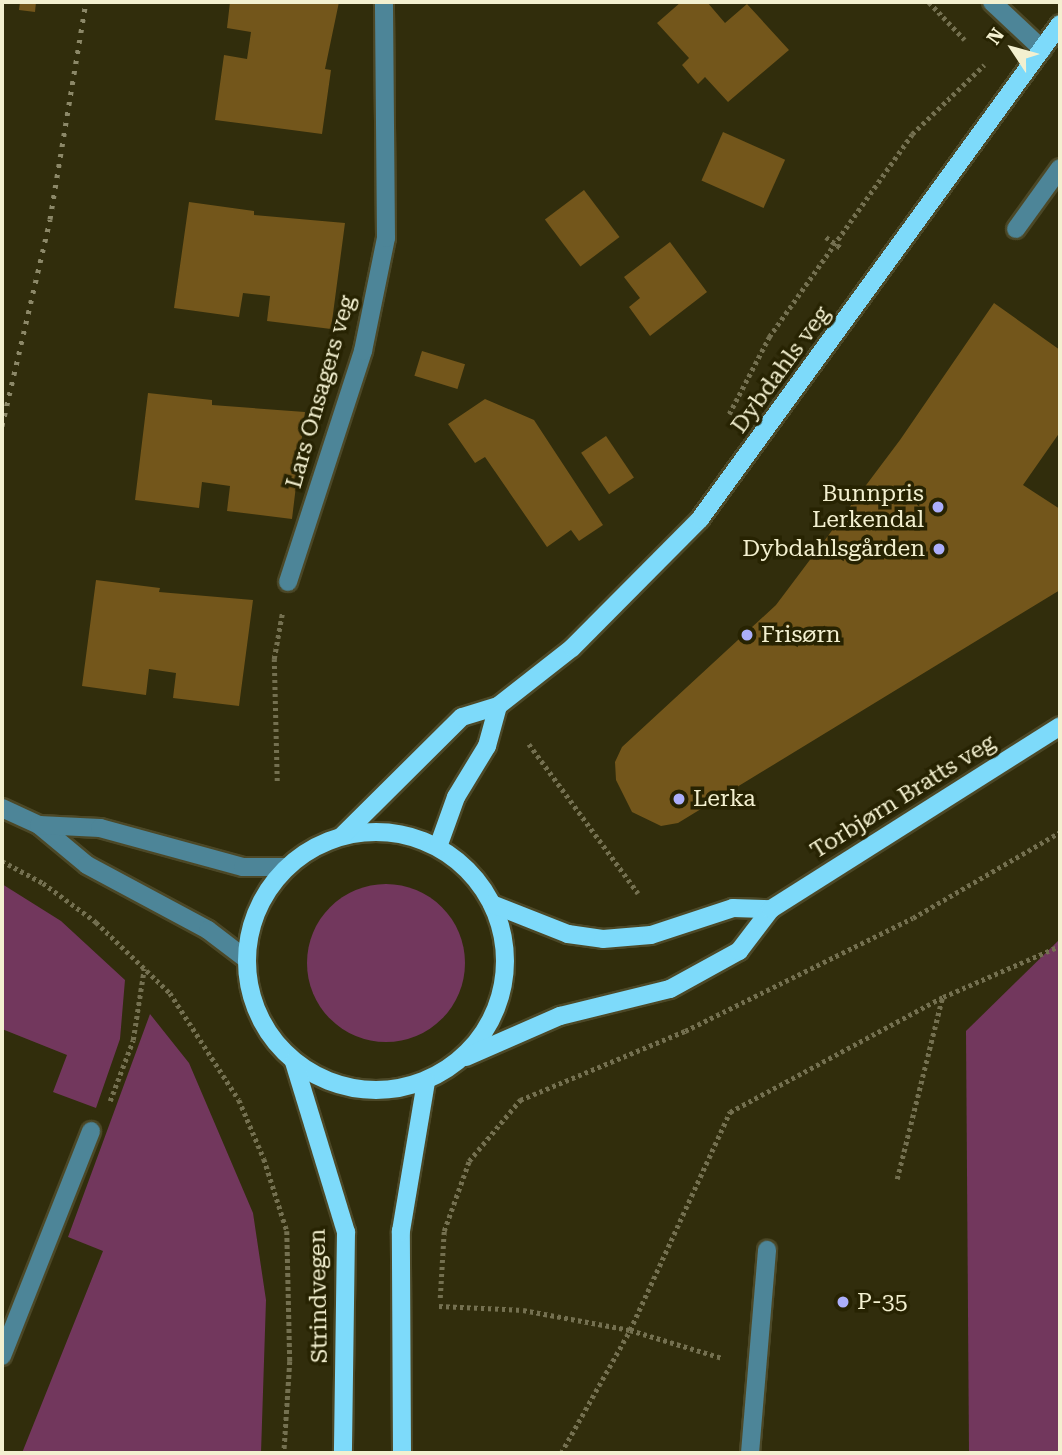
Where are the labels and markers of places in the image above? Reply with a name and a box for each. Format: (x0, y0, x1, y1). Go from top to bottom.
place label: Bunnpris Lerkendal (812, 480, 924, 534)
marker: Bunnpris Lerkendal (930, 499, 946, 515)
place label: Dybdahlsgården (742, 535, 925, 563)
marker: Dybdahlsgården (931, 541, 947, 557)
place label: Frisørn (761, 621, 841, 649)
marker: Frisørn (739, 627, 755, 643)
place label: Lerka (693, 785, 756, 813)
marker: Lerka (671, 791, 687, 807)
place label: P-35 (857, 1288, 908, 1316)
marker: P-35 (835, 1294, 851, 1310)

